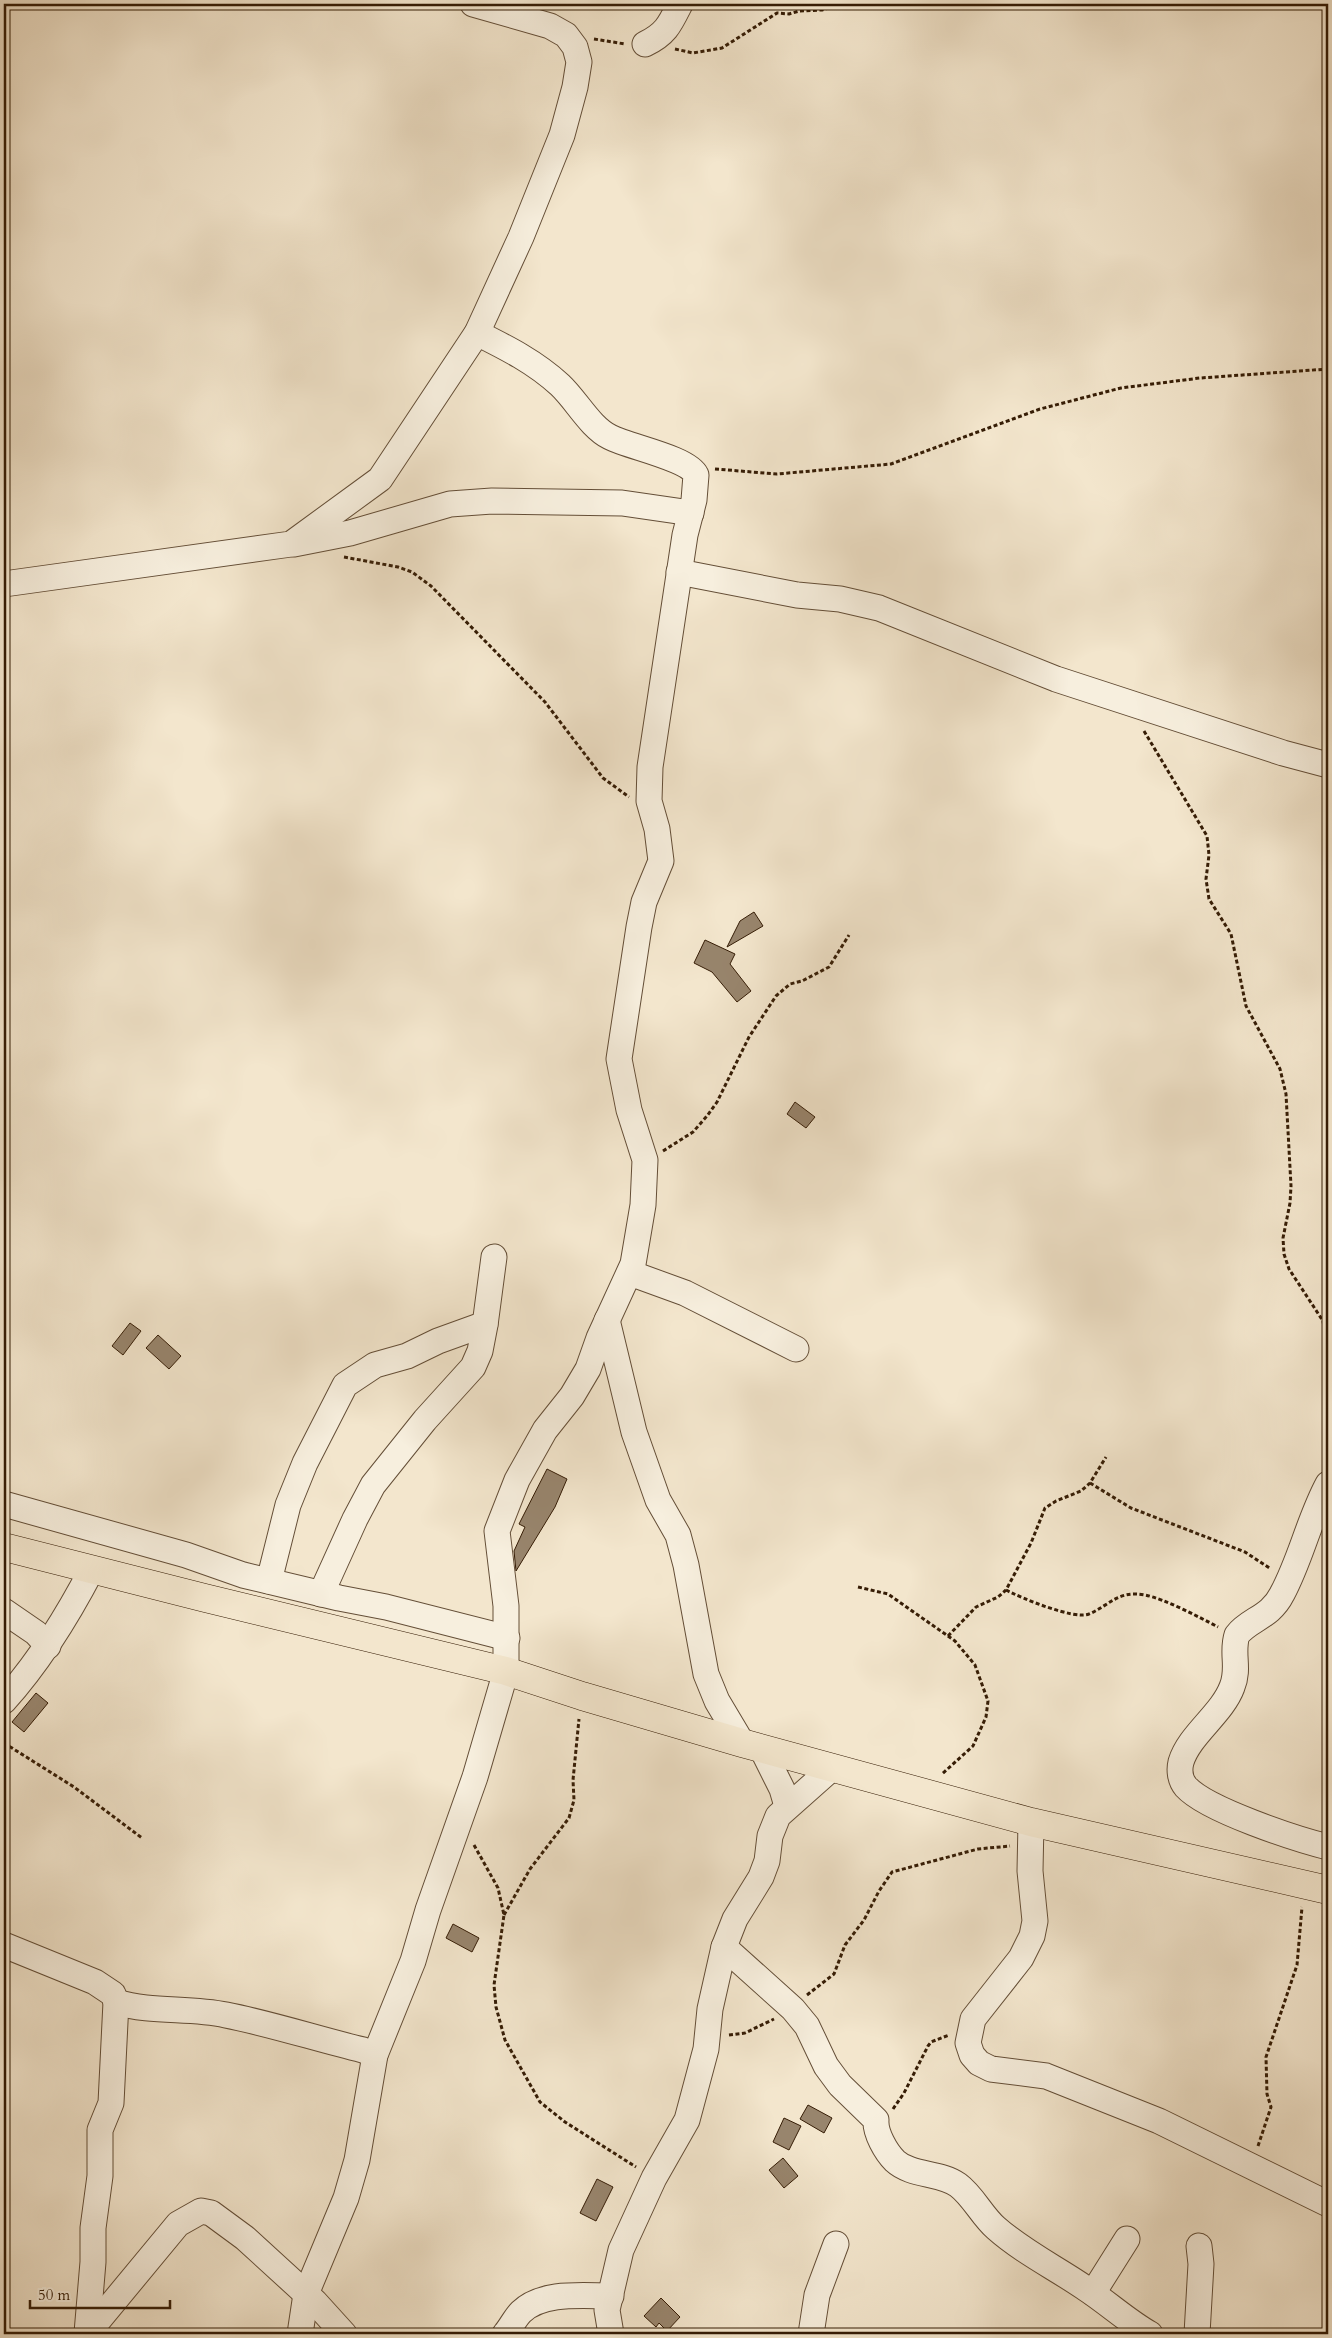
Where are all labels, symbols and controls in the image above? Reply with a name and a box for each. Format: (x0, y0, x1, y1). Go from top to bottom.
scale bar (30, 2278, 170, 2310)
text: 50 m (38, 2285, 70, 2305)

